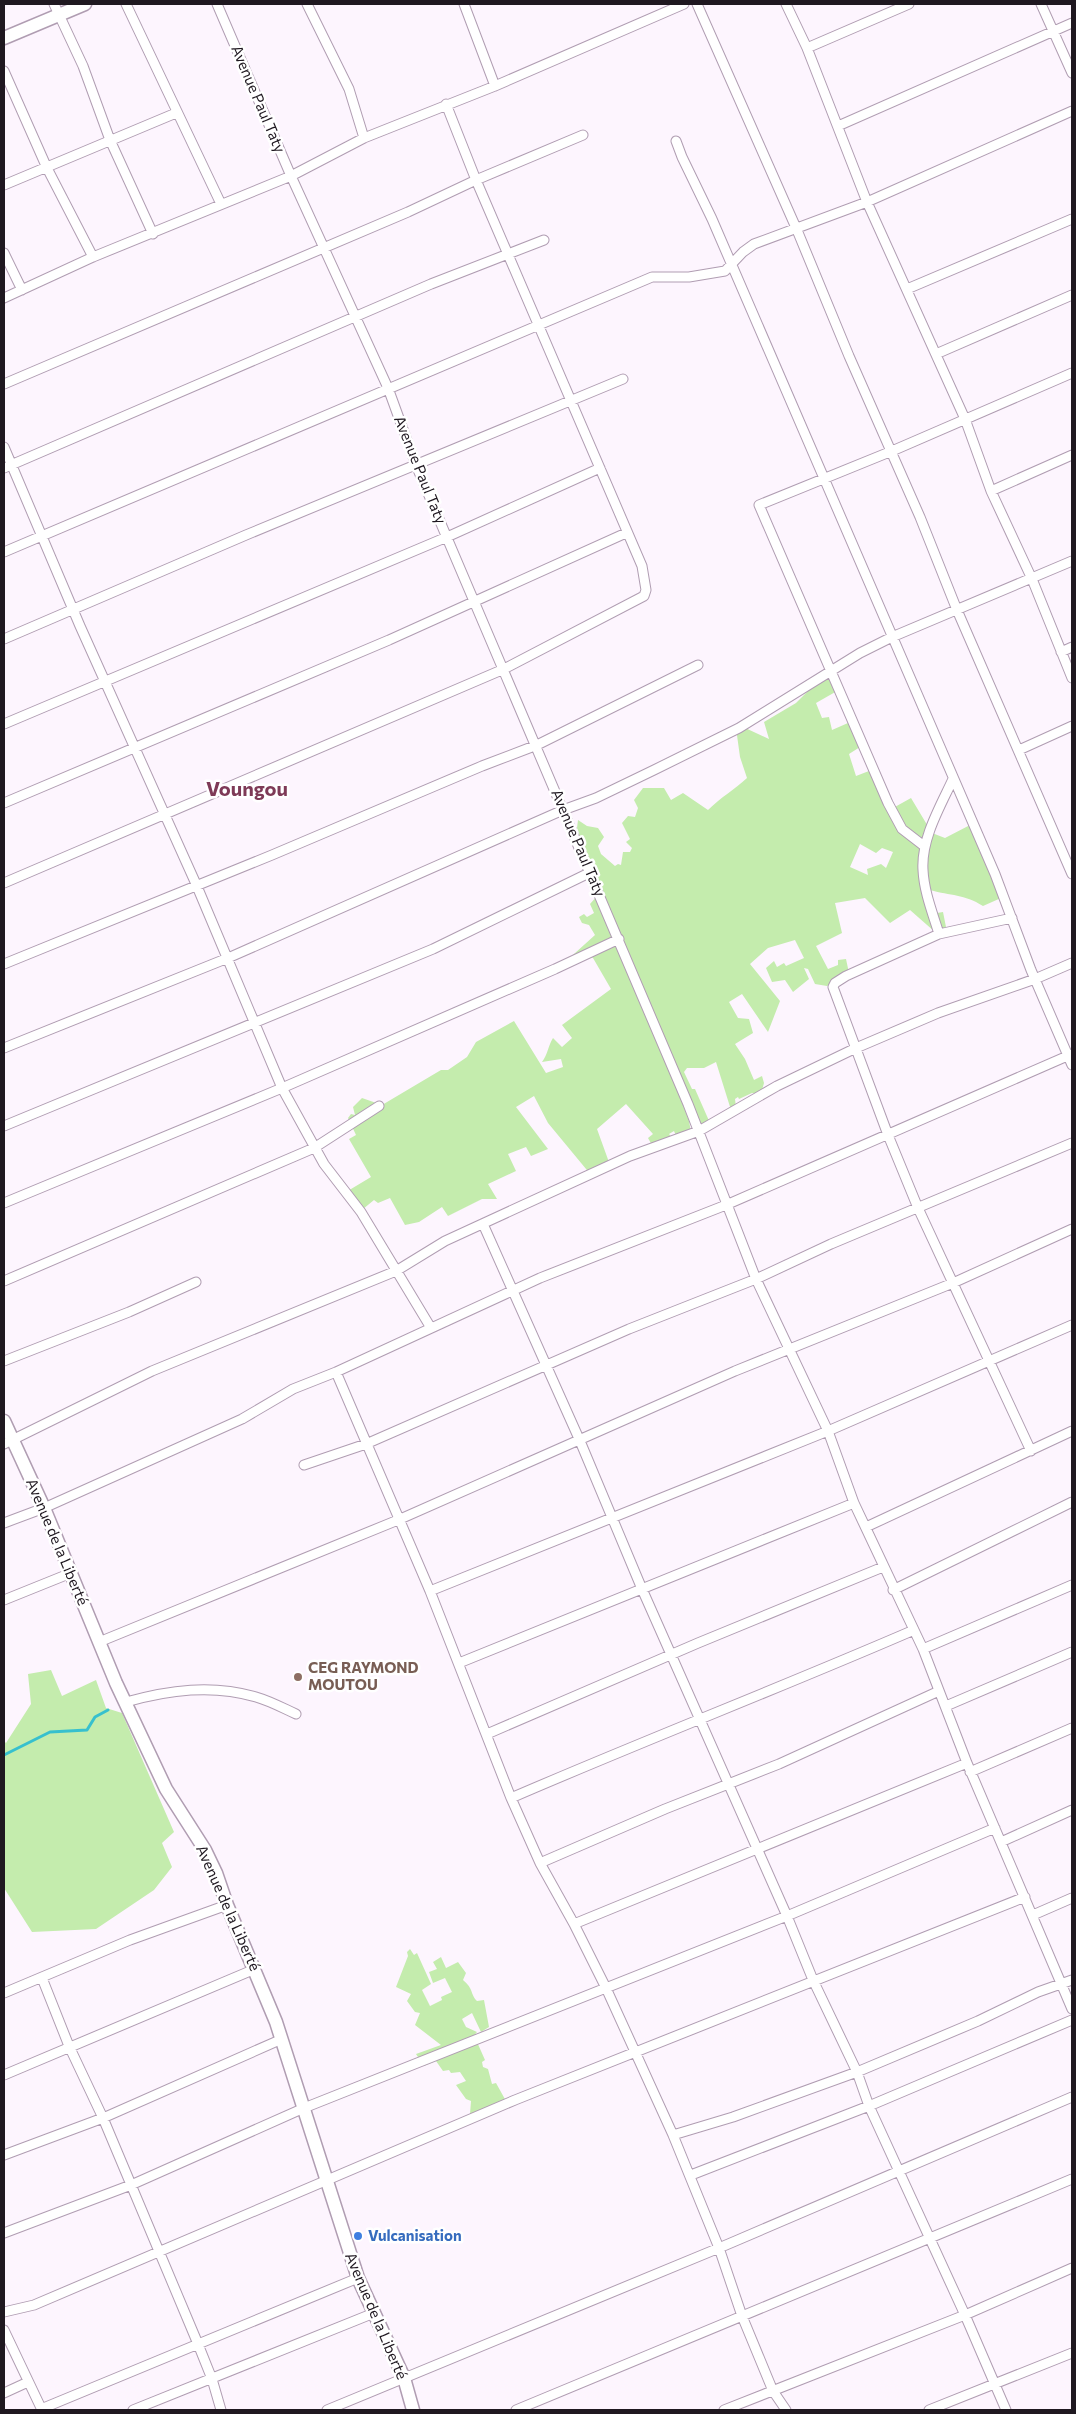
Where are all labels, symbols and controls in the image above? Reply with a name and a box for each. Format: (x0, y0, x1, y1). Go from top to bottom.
street label: Avenue Paul Taty (228, 42, 290, 155)
street label: Avenue Paul Taty (391, 413, 451, 527)
district label: Voungou (206, 776, 288, 800)
street label: Avenue Paul Taty (548, 786, 610, 899)
street label: Avenue de la Liberté (23, 1475, 93, 1608)
place label: CEG RAYMOND MOUTOU (308, 1658, 419, 1693)
marker: CEG RAYMOND MOUTOU (292, 1671, 304, 1683)
street label: Avenue de la Liberté (193, 1842, 265, 1973)
place label: Vulcanisation (368, 2226, 462, 2244)
marker: Vulcanisation (352, 2230, 364, 2242)
street label: Avenue de la Liberté (342, 2249, 412, 2382)

